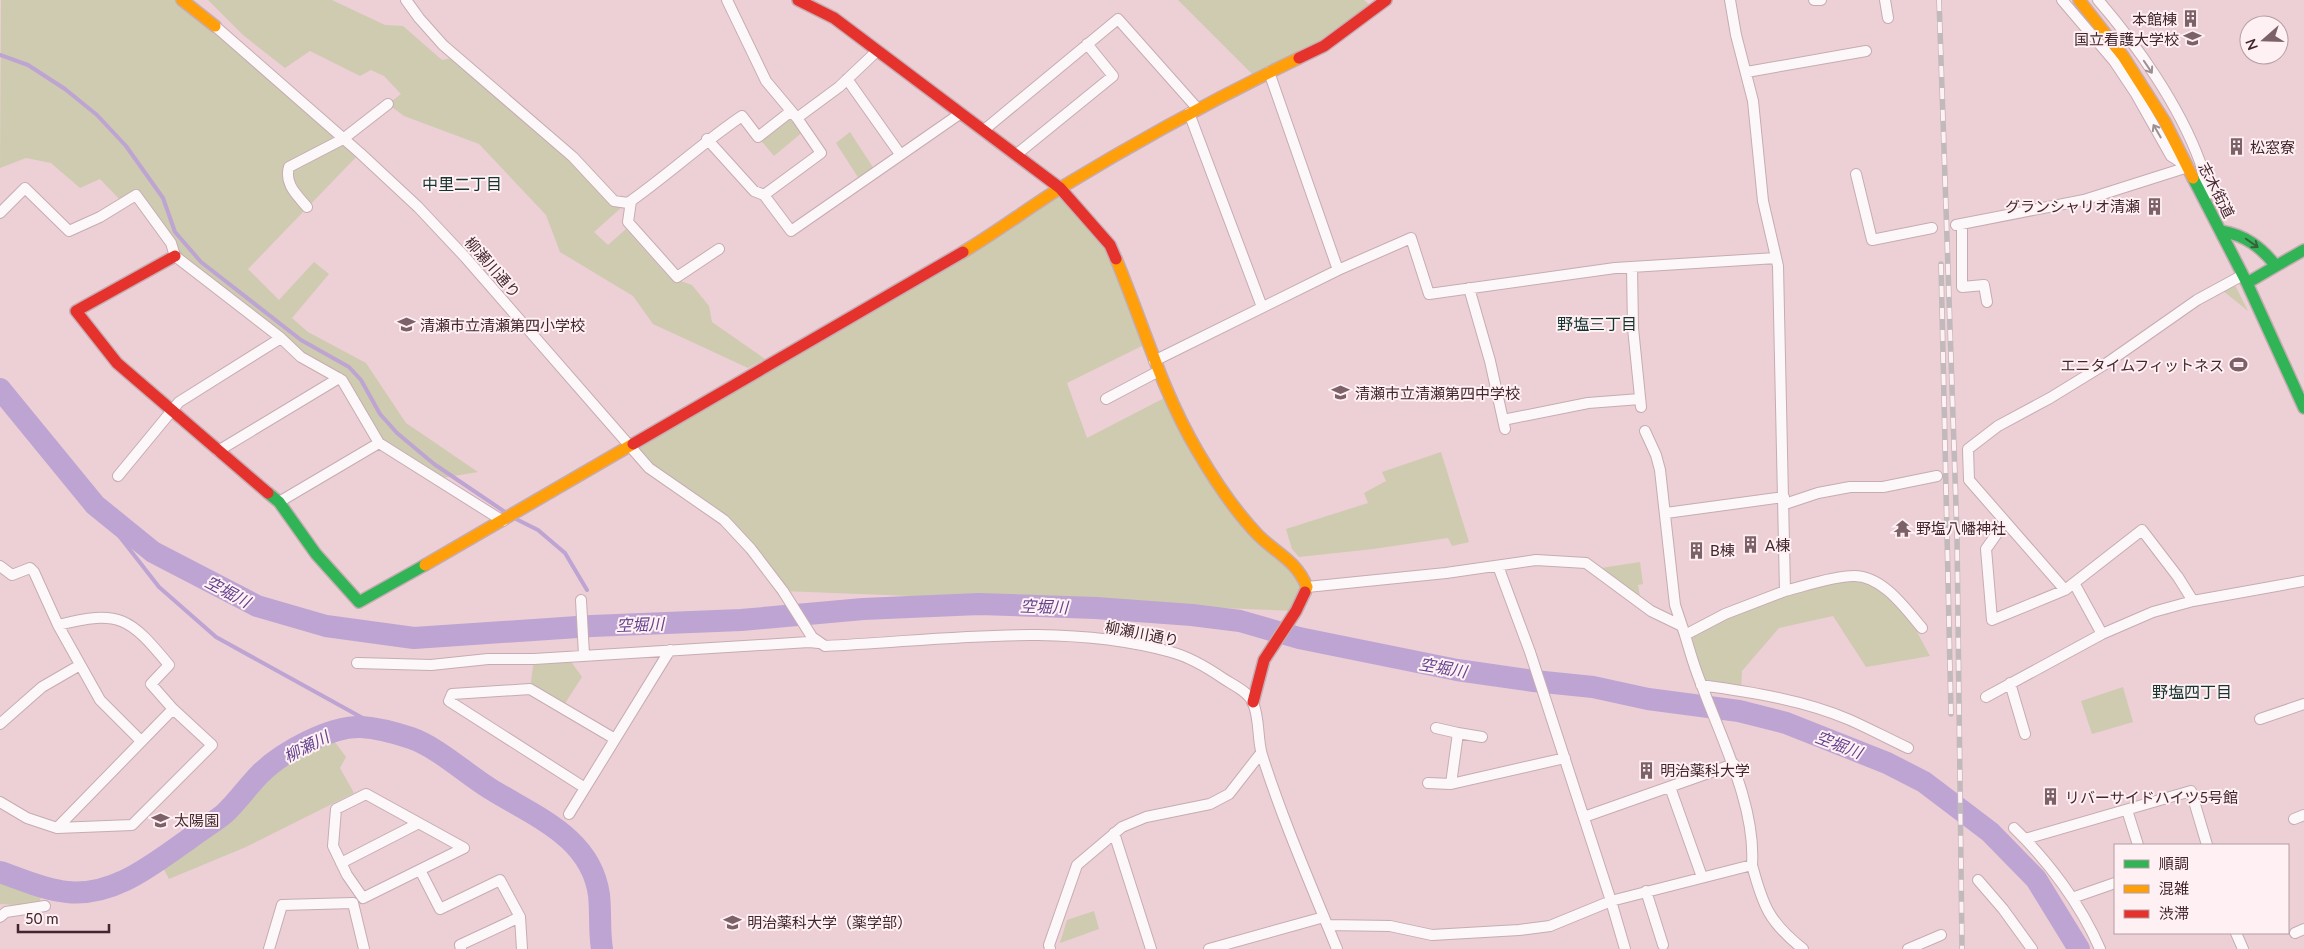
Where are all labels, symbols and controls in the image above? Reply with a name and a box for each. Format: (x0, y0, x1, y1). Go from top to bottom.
building icon: 本館棟 (2181, 9, 2201, 29)
place label: 本館棟 (2132, 10, 2177, 28)
north arrow (2239, 15, 2289, 65)
school or university icon: 国立看護大学校 (2183, 29, 2203, 49)
place label: 国立看護大学校 (2074, 30, 2179, 48)
text: N (2241, 37, 2261, 53)
one-way arrow (2143, 60, 2153, 74)
one-way arrow (2152, 123, 2162, 138)
building icon: 松窓寮 (2226, 137, 2246, 157)
place label: 松窓寮 (2250, 138, 2295, 156)
street label: 志木街道 (2195, 159, 2239, 221)
district label: 中里二丁目 (422, 174, 502, 193)
building icon: グランシャリオ清瀬 (2144, 196, 2164, 216)
place label: グランシャリオ清瀬 (2005, 197, 2140, 215)
street label: 柳瀬川通り (462, 233, 524, 301)
one-way arrow (2245, 238, 2259, 248)
district label: 野塩三丁目 (1557, 314, 1637, 333)
school or university icon: 清瀬市立清瀬第四小学校 (396, 315, 416, 335)
place label: 清瀬市立清瀬第四小学校 (420, 316, 585, 334)
sports icon: エニタイムフィットネス (2228, 355, 2248, 375)
place label: エニタイムフィットネス (2060, 356, 2224, 374)
school or university icon: 清瀬市立清瀬第四中学校 (1331, 383, 1351, 403)
place label: 清瀬市立清瀬第四中学校 (1355, 384, 1520, 402)
temple icon: 野塩八幡神社 (1892, 518, 1912, 538)
place label: 野塩八幡神社 (1916, 519, 2006, 537)
building icon: A棟 (1741, 535, 1761, 555)
place label: A棟 (1765, 536, 1790, 554)
building icon: B棟 (1686, 540, 1706, 560)
place label: B棟 (1710, 541, 1735, 559)
water label: 空堀川 (202, 571, 255, 612)
water label: 空堀川 (1020, 596, 1070, 616)
water label: 空堀川 (616, 614, 666, 634)
street label: 柳瀬川通り (1103, 617, 1181, 649)
water label: 空堀川 (1418, 653, 1470, 681)
district label: 野塩四丁目 (2152, 682, 2232, 701)
water label: 柳瀬川 (280, 726, 333, 765)
water label: 空堀川 (1813, 727, 1867, 762)
building icon: 明治薬科大学 (1636, 760, 1656, 780)
place label: 明治薬科大学 (1660, 761, 1750, 779)
building icon: リバーサイドハイツ5号館 (2041, 787, 2061, 807)
place label: リバーサイドハイツ5号館 (2065, 788, 2238, 806)
school or university icon: 太陽園 (150, 810, 170, 830)
place label: 太陽園 (174, 811, 219, 829)
legend (2114, 844, 2289, 934)
text: 順調 (2159, 854, 2189, 872)
text: 混雑 (2159, 879, 2189, 897)
scale bar (18, 902, 109, 934)
text: 渋滞 (2159, 904, 2189, 922)
text: 50 m (25, 909, 59, 927)
school or university icon: 明治薬科大学（薬学部） (723, 912, 743, 932)
place label: 明治薬科大学（薬学部） (747, 913, 912, 931)

